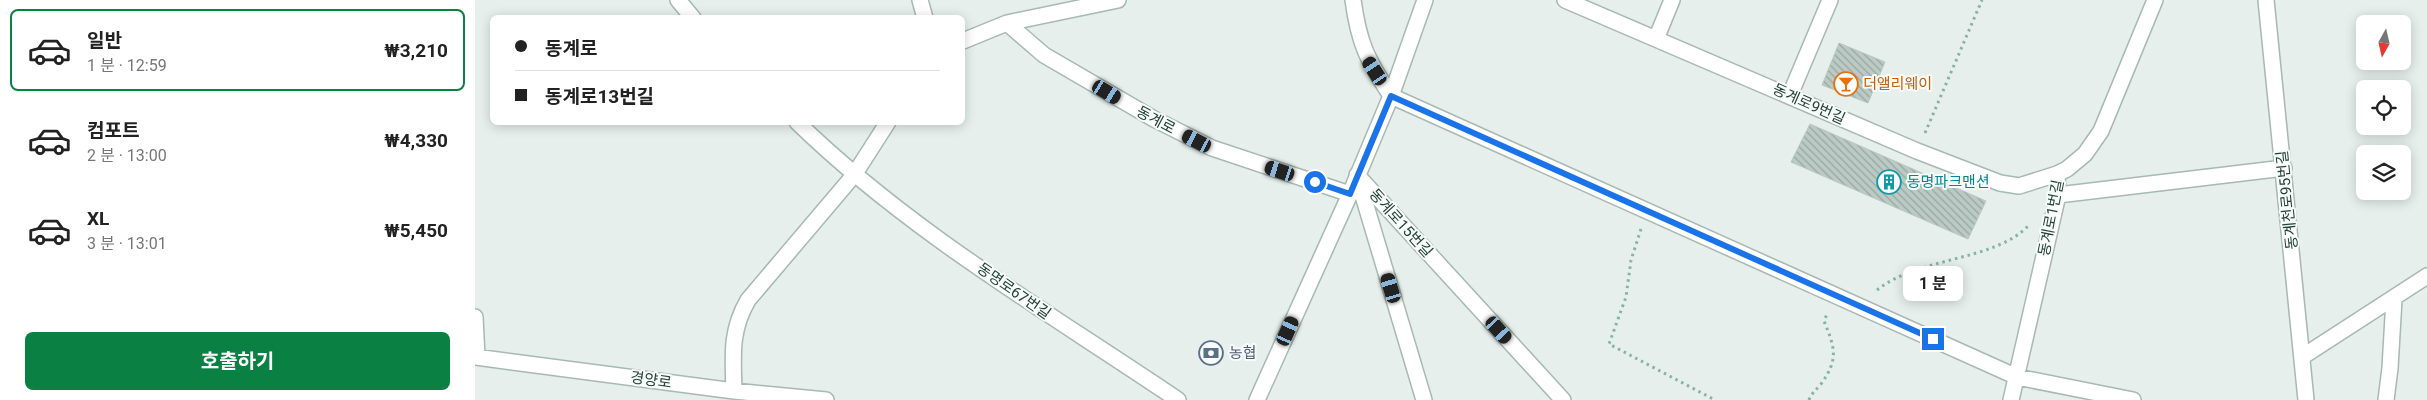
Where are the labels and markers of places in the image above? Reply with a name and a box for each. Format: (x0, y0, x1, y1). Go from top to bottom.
bar icon: 더앨리웨이 (1833, 71, 1859, 97)
place label: 더앨리웨이 (1863, 75, 1932, 93)
building icon: 동명파크맨션 (1876, 169, 1902, 195)
place label: 동명파크맨션 (1907, 173, 1990, 191)
bank icon: 농협 (1198, 340, 1224, 366)
place label: 농협 (1229, 344, 1257, 362)

